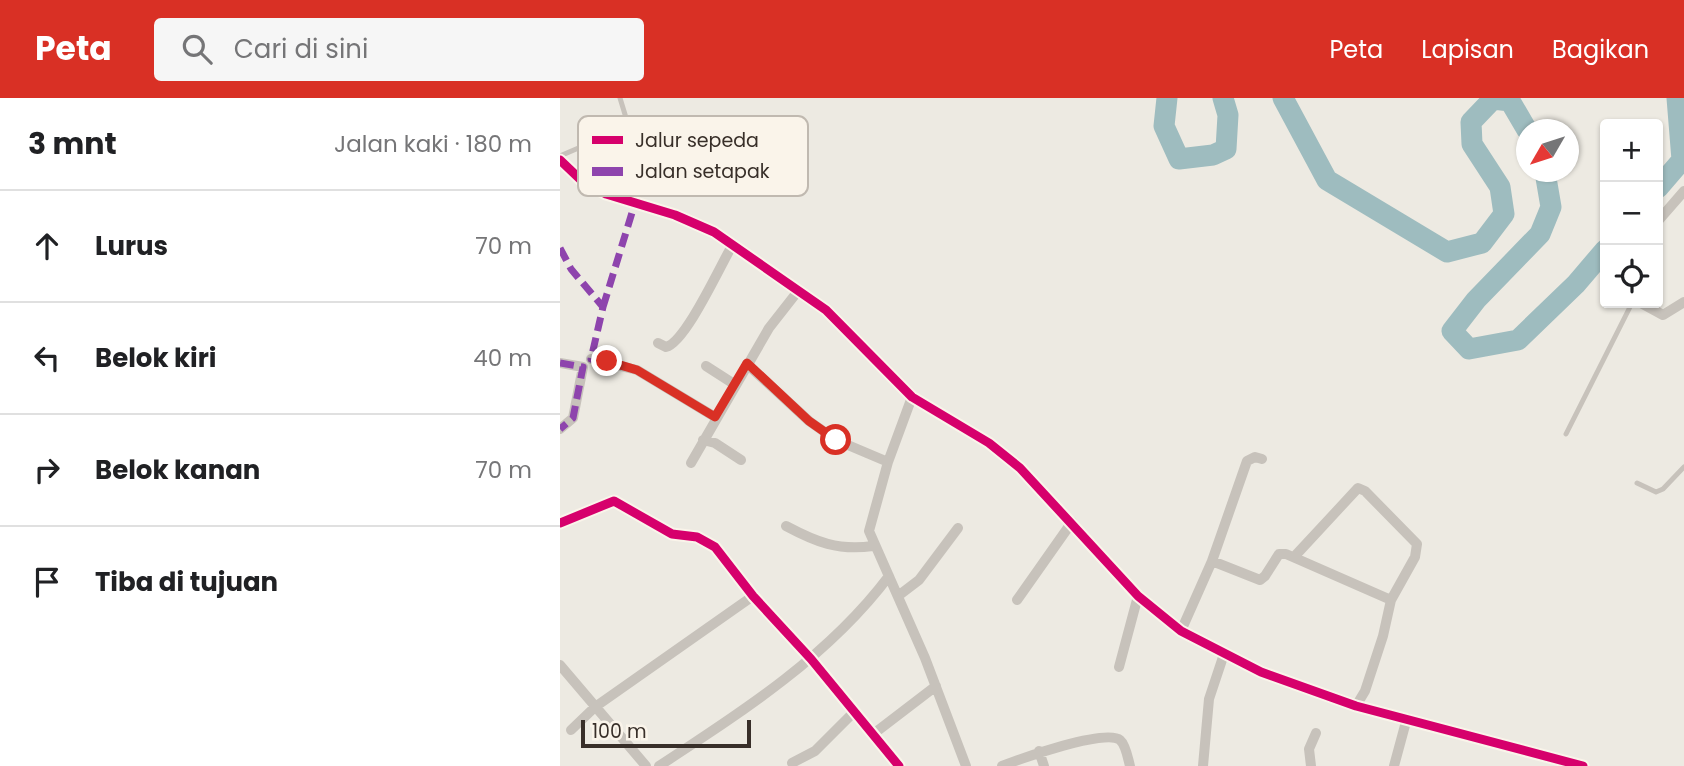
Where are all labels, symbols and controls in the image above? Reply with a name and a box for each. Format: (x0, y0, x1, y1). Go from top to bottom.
search box (154, 18, 644, 81)
text: Peta (35, 25, 112, 72)
icon: search (178, 30, 216, 68)
text: Cari di sini (234, 31, 368, 67)
text: Peta (1329, 33, 1383, 66)
text: Lapisan (1421, 33, 1514, 66)
text: Bagikan (1552, 33, 1649, 66)
legend (578, 116, 808, 196)
north arrow (1516, 119, 1579, 182)
map controls (1600, 119, 1663, 308)
button: + (1600, 119, 1663, 182)
text: 3 mnt (28, 122, 117, 165)
text: Jalur sepeda (635, 127, 759, 154)
text: Jalan kaki · 180 m (334, 128, 532, 160)
text: Jalan setapak (635, 158, 770, 185)
button: − (1600, 182, 1663, 245)
icon: ahead (28, 227, 66, 265)
text: Lurus (95, 228, 168, 264)
text: 70 m (475, 230, 532, 262)
button: locate (1600, 245, 1663, 308)
icon: left (28, 339, 66, 377)
text: Belok kiri (95, 340, 217, 376)
text: 40 m (473, 342, 532, 374)
route end (591, 345, 622, 376)
route start (820, 424, 851, 455)
icon: right (28, 451, 66, 489)
text: Belok kanan (95, 452, 260, 488)
text: 70 m (475, 454, 532, 486)
icon: arrive (28, 563, 66, 601)
text: Tiba di tujuan (95, 564, 278, 600)
scale bar (581, 717, 751, 749)
text: 100 m (592, 718, 647, 745)

